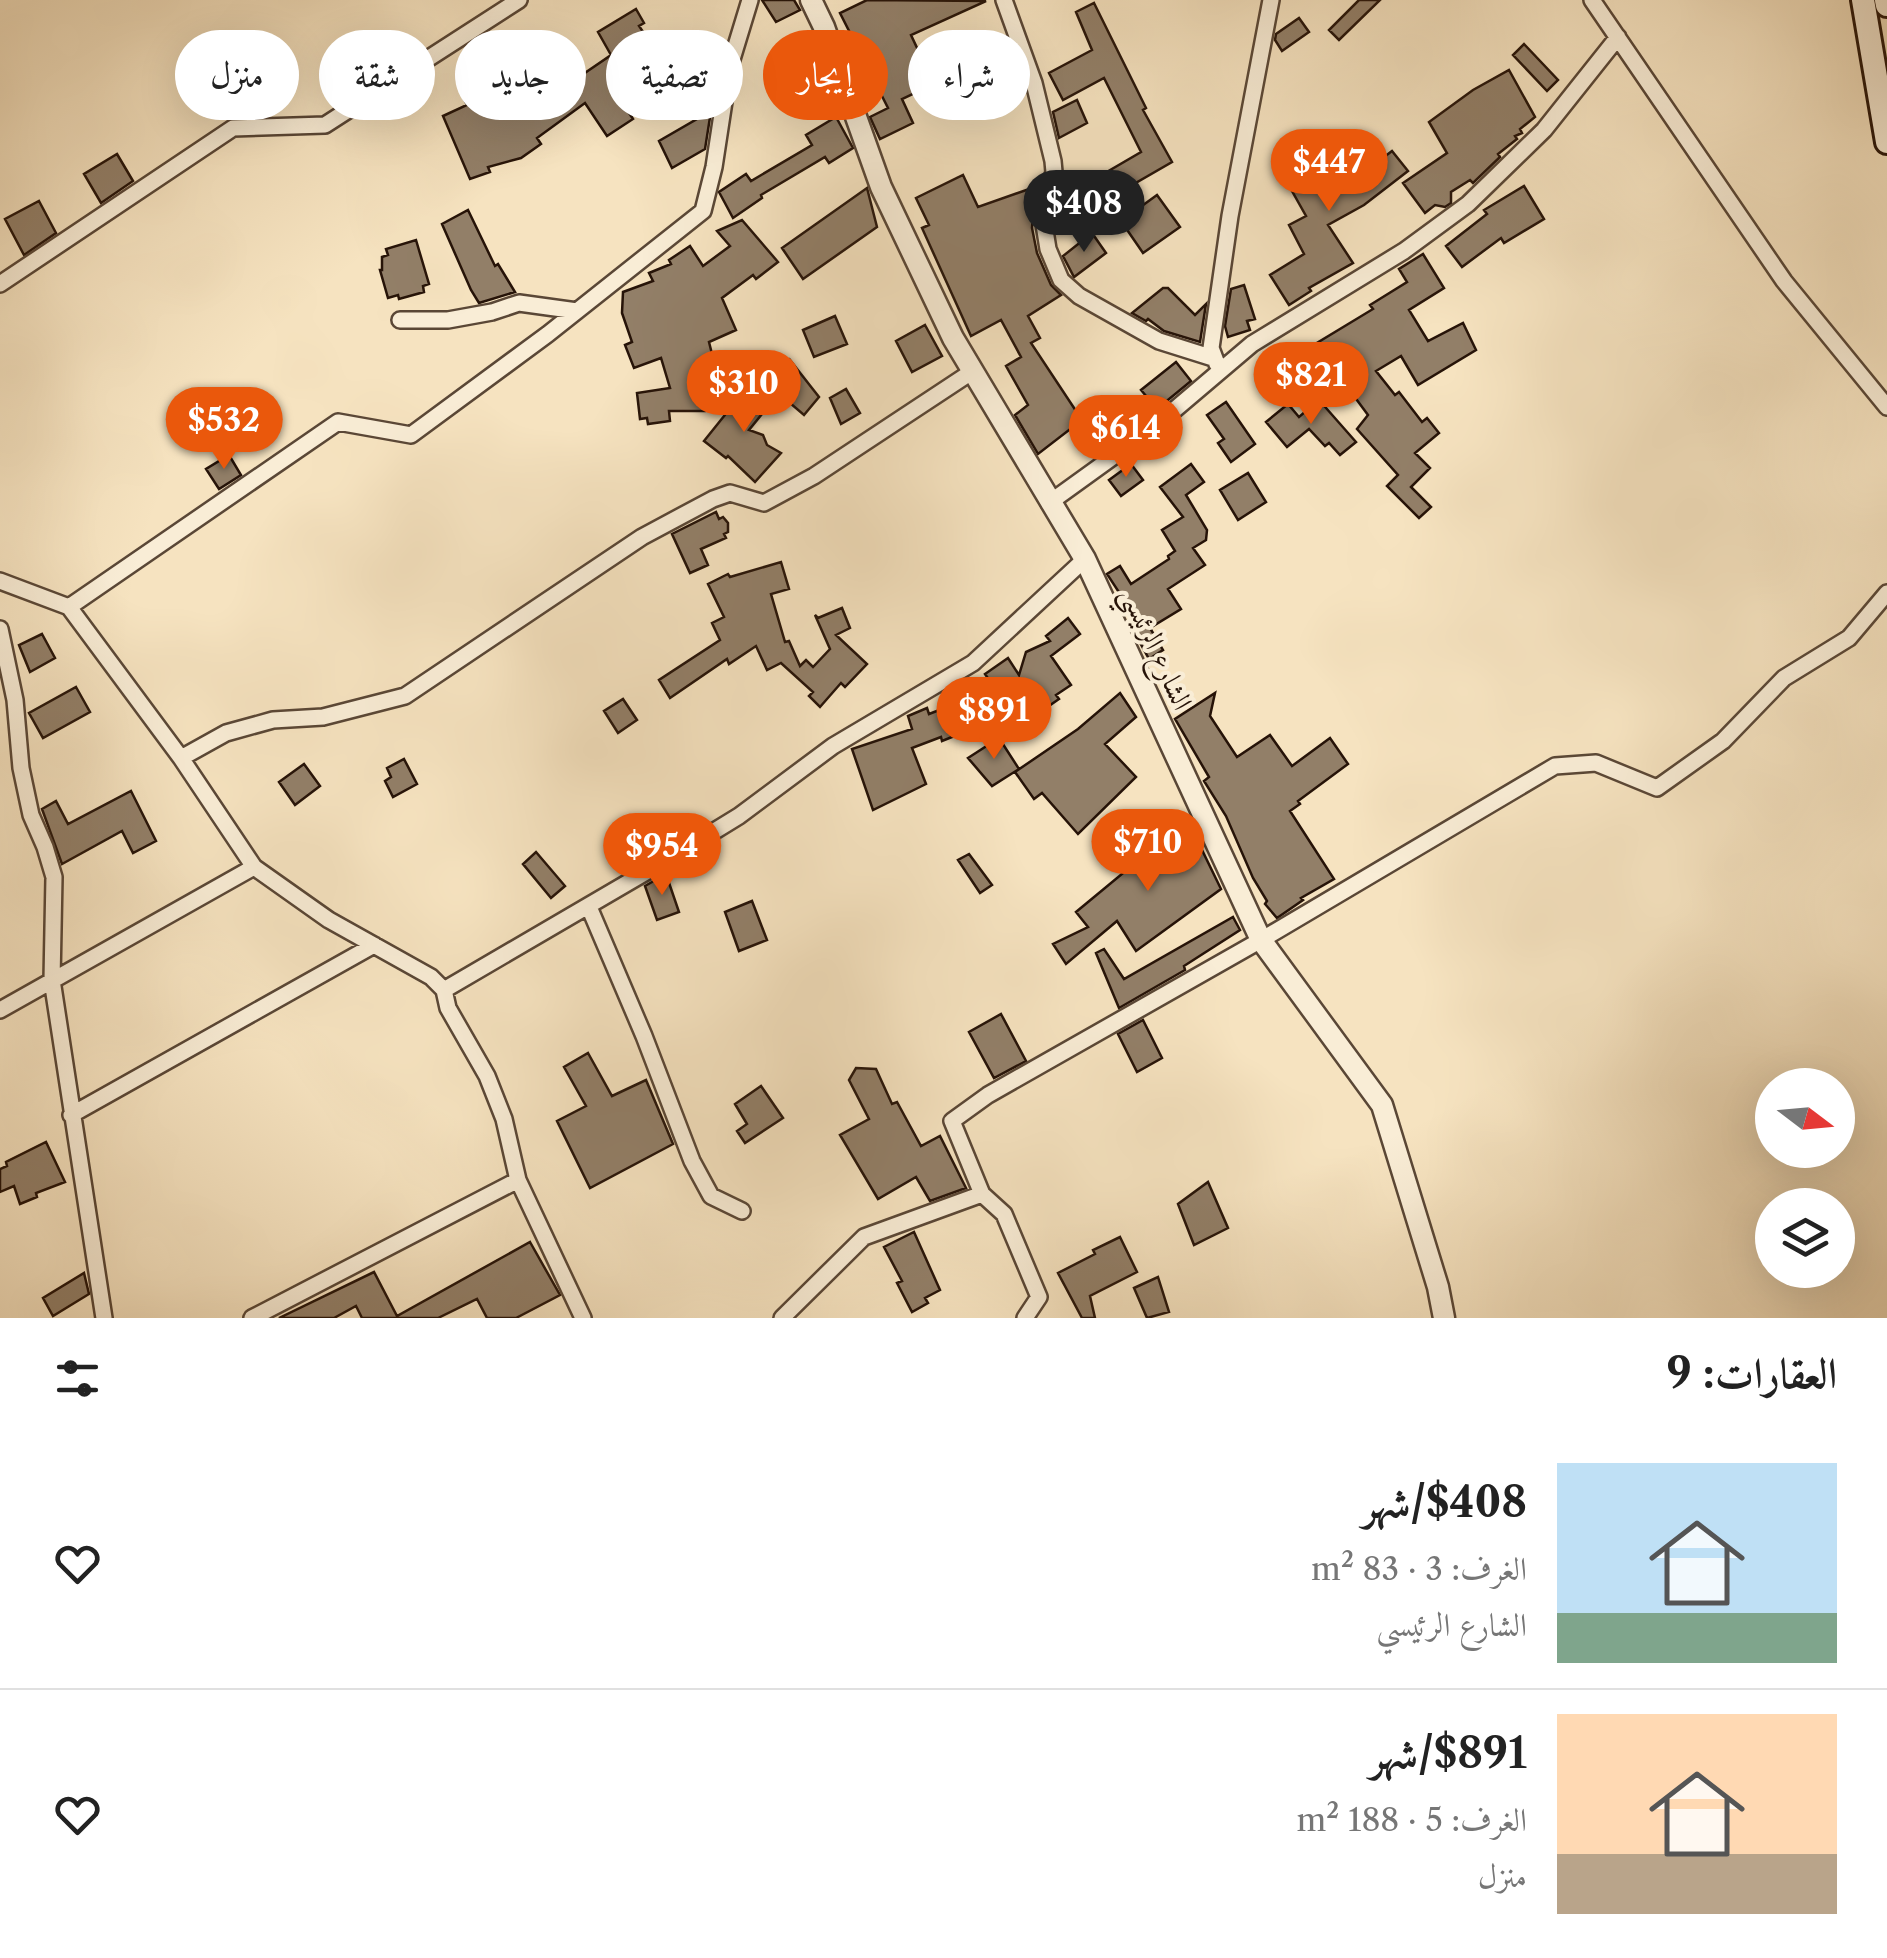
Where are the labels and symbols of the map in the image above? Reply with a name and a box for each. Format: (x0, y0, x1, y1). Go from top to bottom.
pin: $447 (1270, 129, 1388, 214)
pin: $408 (1025, 170, 1143, 255)
pin: $821 (1252, 342, 1370, 427)
pin: $310 (685, 350, 803, 435)
pin: $532 (165, 387, 283, 472)
pin: $614 (1067, 395, 1185, 480)
street label: الشارع الرئيسي (1105, 581, 1200, 719)
pin: $891 (935, 677, 1053, 762)
pin: $710 (1089, 809, 1207, 894)
pin: $954 (603, 813, 721, 898)
north arrow (1755, 1068, 1855, 1168)

